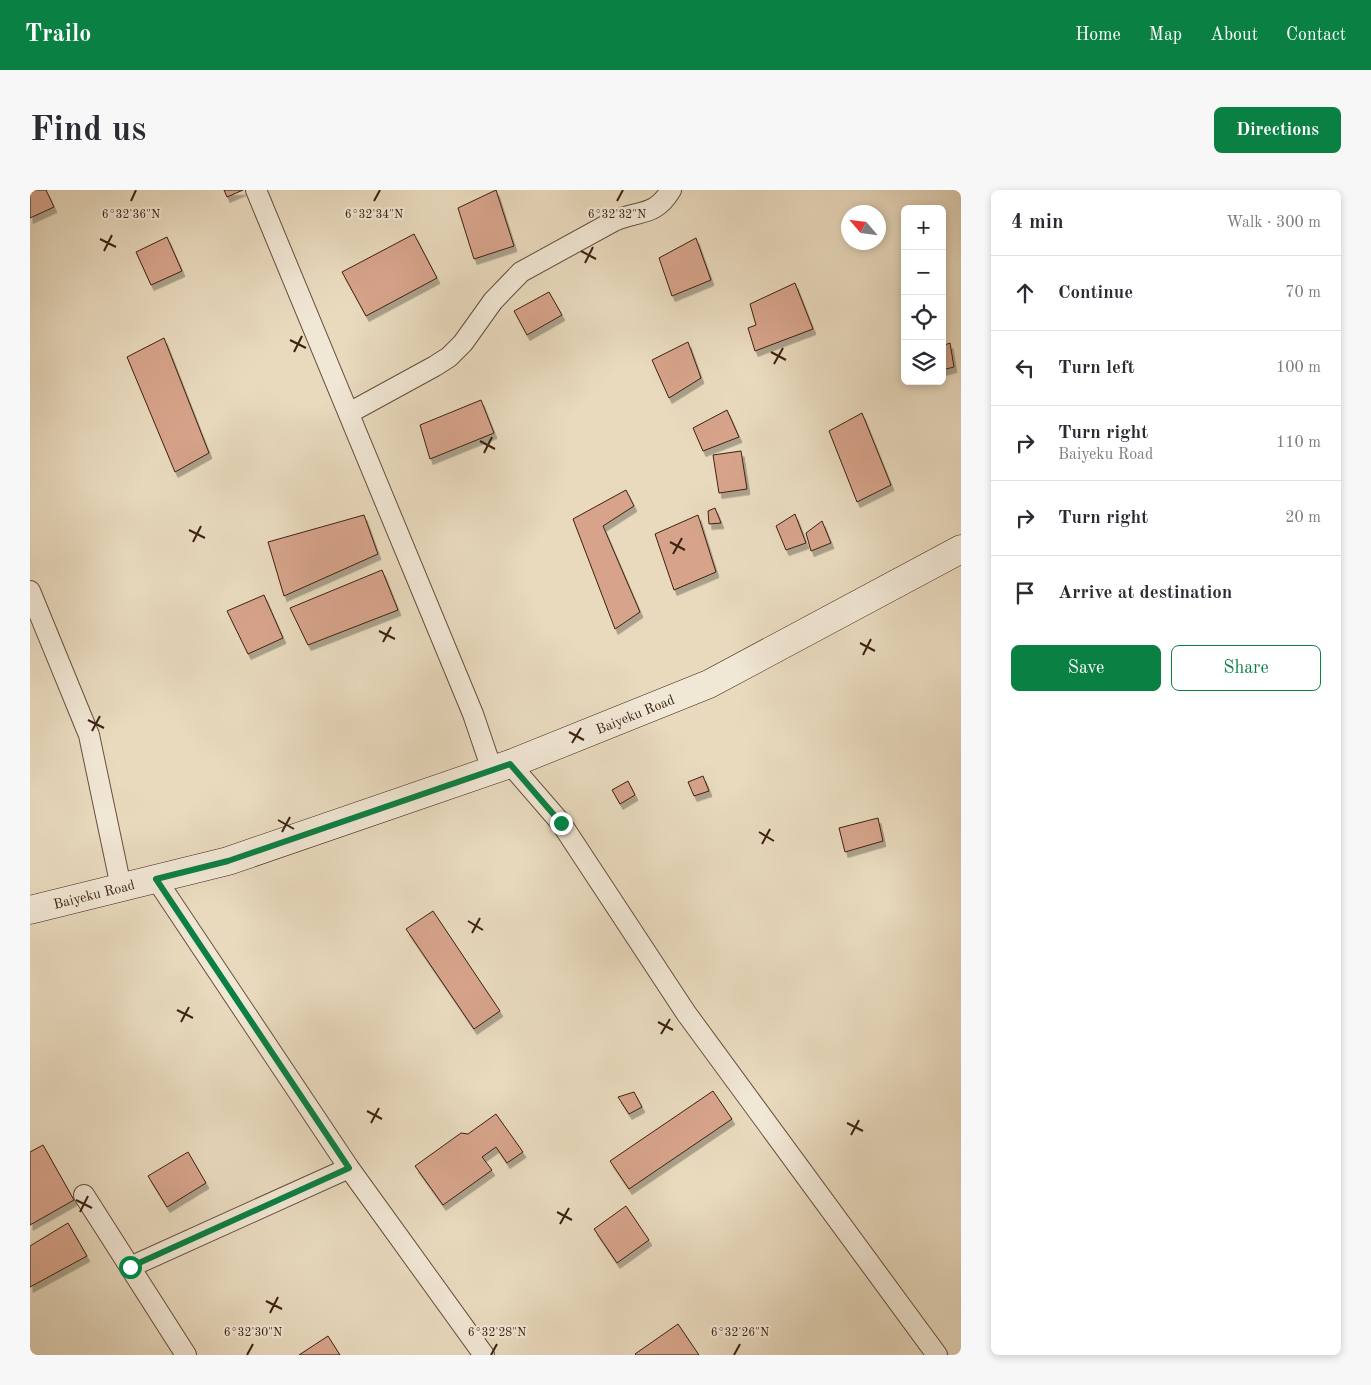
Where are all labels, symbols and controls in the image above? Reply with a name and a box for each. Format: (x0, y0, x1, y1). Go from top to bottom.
text: Trailo (25, 23, 91, 47)
text: Home (1075, 26, 1121, 44)
text: Map (1149, 26, 1182, 44)
text: About (1210, 26, 1258, 44)
text: Contact (1286, 26, 1346, 44)
button: Directions (1214, 107, 1341, 153)
text: Find us (30, 113, 146, 148)
north arrow (841, 205, 886, 250)
map controls (901, 205, 946, 385)
button: + (901, 205, 946, 250)
text: 6°32'36"N (102, 209, 160, 221)
text: 6°32'34"N (345, 209, 403, 221)
text: 6°32'32"N (588, 209, 646, 221)
text: 4 min (1011, 212, 1064, 233)
text: Walk · 300 m (1226, 215, 1321, 231)
button: − (901, 250, 946, 295)
icon: ahead (1011, 279, 1039, 307)
text: Continue (1058, 284, 1133, 303)
text: 70 m (1285, 285, 1321, 301)
button: locate (901, 295, 946, 340)
button: layers (901, 340, 946, 385)
icon: left (1011, 354, 1039, 382)
text: Turn left (1058, 359, 1135, 378)
text: 100 m (1276, 360, 1321, 376)
text: Turn right (1058, 424, 1148, 443)
icon: right (1011, 429, 1039, 457)
text: 110 m (1276, 435, 1321, 451)
text: Baiyeku Road (1058, 447, 1153, 463)
icon: right (1011, 504, 1039, 532)
text: Turn right (1058, 509, 1148, 528)
text: 20 m (1285, 510, 1321, 526)
icon: arrive (1011, 579, 1039, 607)
text: Arrive at destination (1058, 584, 1232, 603)
button: Save (1011, 645, 1161, 691)
button: Share (1171, 645, 1321, 691)
street label: Baiyeku Road (594, 693, 677, 737)
route end (550, 812, 573, 835)
street label: Baiyeku Road (52, 878, 136, 912)
route start (119, 1256, 142, 1279)
text: 6°32'30"N (224, 1327, 282, 1339)
text: 6°32'28"N (468, 1327, 526, 1339)
text: 6°32'26"N (711, 1327, 769, 1339)

